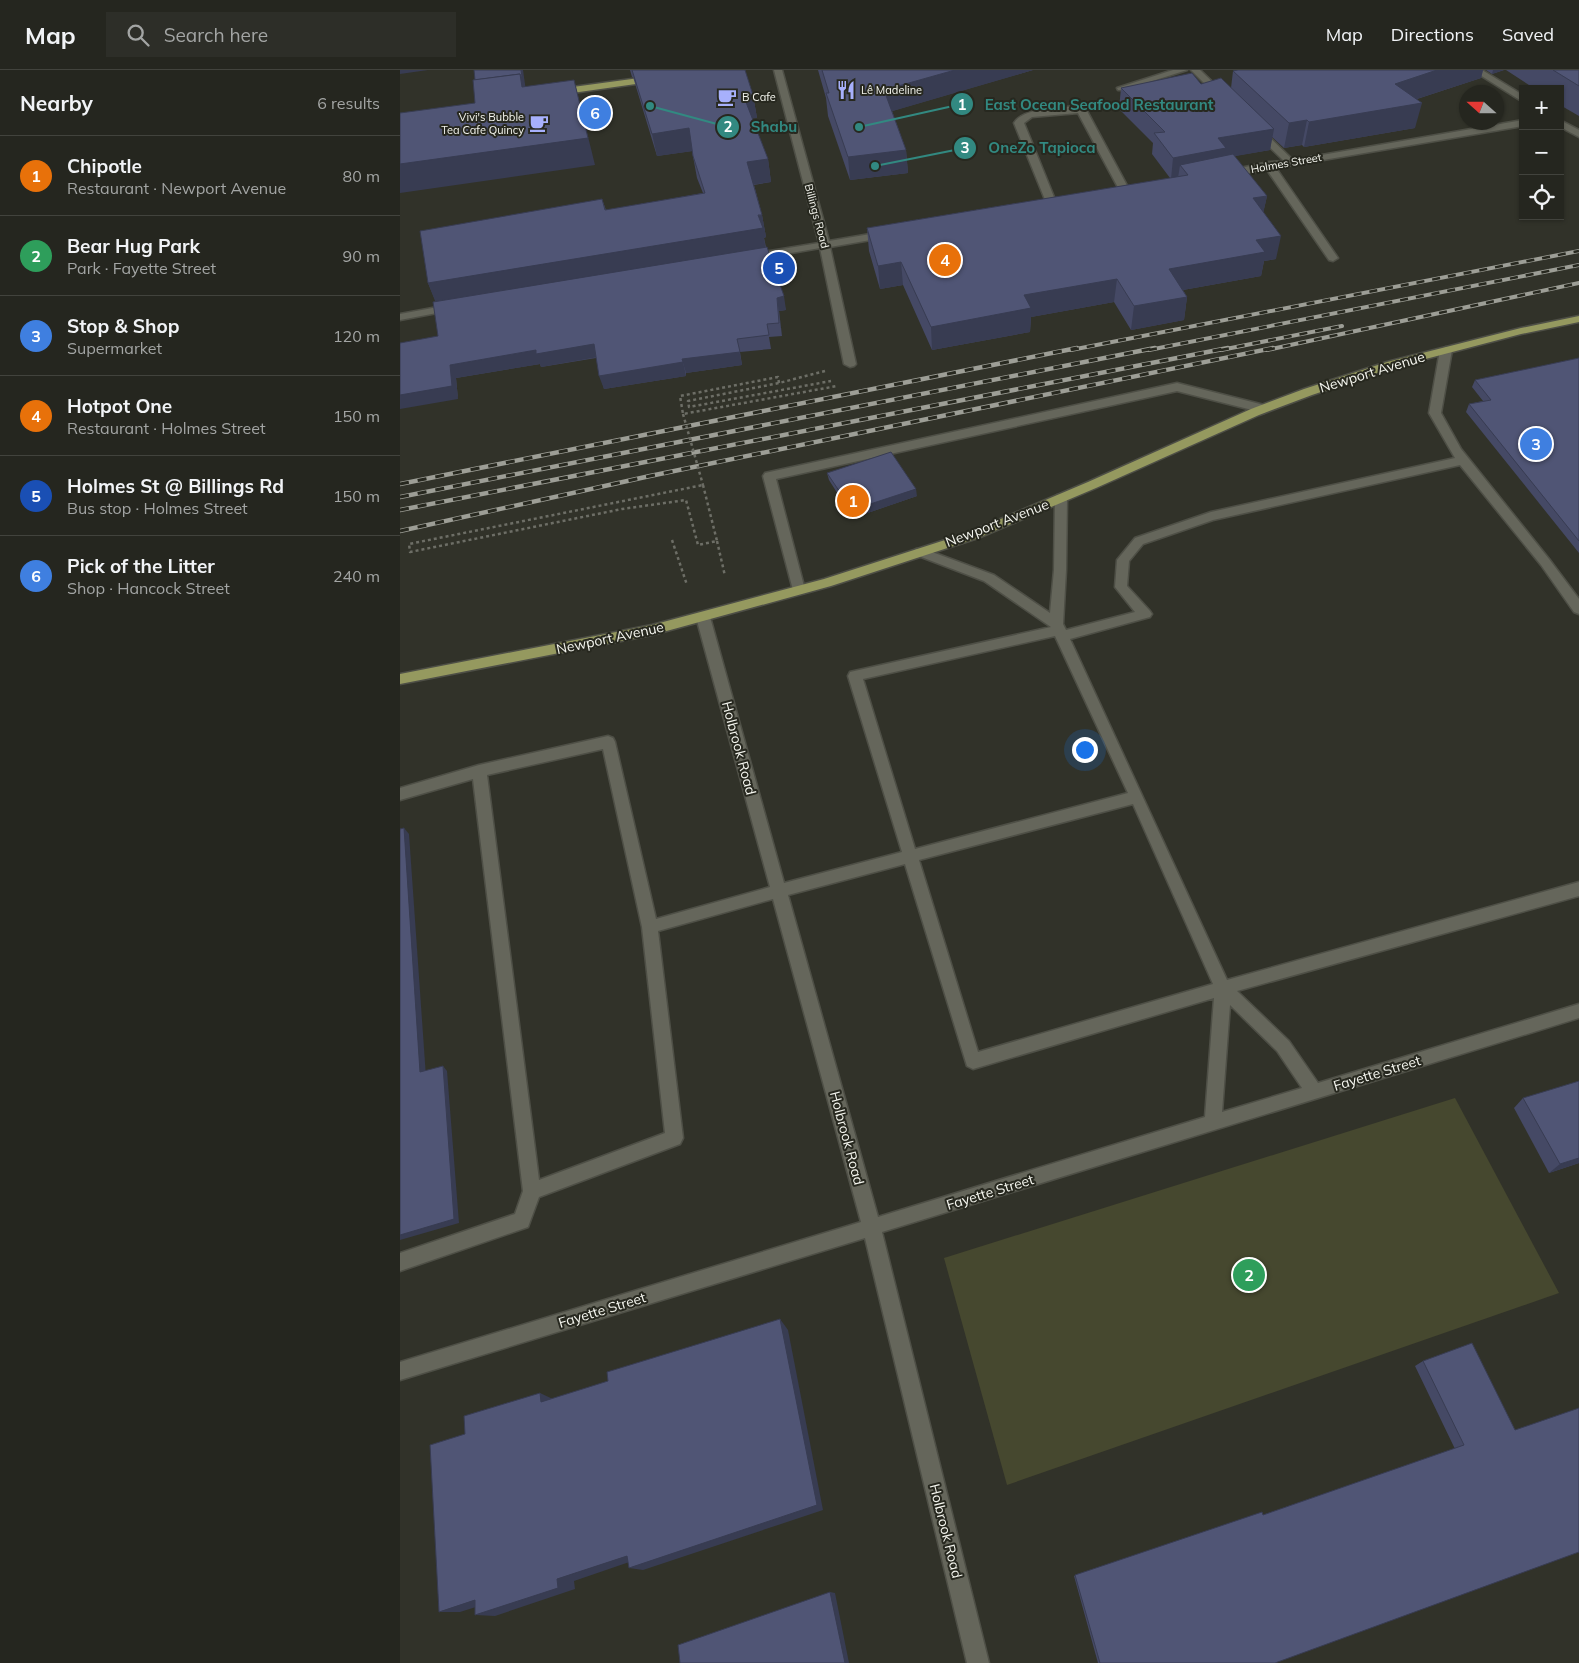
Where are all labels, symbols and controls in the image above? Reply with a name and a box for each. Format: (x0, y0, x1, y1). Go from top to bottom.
search box (106, 12, 456, 57)
text: Map (25, 20, 76, 50)
icon: search (124, 21, 152, 49)
text: Search here (164, 23, 268, 47)
text: Map (1326, 23, 1363, 46)
text: Directions (1391, 23, 1474, 46)
text: Saved (1502, 23, 1554, 46)
restaurant icon: Lê Madeline (835, 79, 857, 101)
place label: Lê Madeline (861, 83, 922, 97)
north arrow (1459, 85, 1504, 130)
map controls (1519, 85, 1564, 220)
button: + (1519, 85, 1564, 130)
cafe icon: B Cafe (716, 86, 738, 108)
callout: East Ocean Seafood Restaurant (950, 89, 1224, 119)
text: Nearby (20, 90, 93, 116)
place label: B Cafe (742, 90, 776, 104)
text: 6 results (317, 93, 380, 113)
pin: 6 (579, 94, 611, 132)
text: 1 (957, 95, 967, 114)
text: East Ocean Seafood Restaurant (985, 95, 1214, 114)
place label: Vivi's Bubble Tea Cafe Quincy (441, 110, 524, 137)
cafe icon: Vivi's Bubble Tea Cafe Quincy (528, 112, 550, 134)
callout: Shabu (716, 112, 807, 142)
text: 2 (723, 117, 733, 136)
text: Shabu (751, 117, 797, 136)
button: − (1519, 130, 1564, 175)
callout: OneZo Tapioca (953, 133, 1105, 163)
text: 3 (960, 138, 970, 157)
text: OneZo Tapioca (988, 138, 1096, 157)
street label: Holmes Street (1249, 150, 1323, 176)
text: Chipotle (67, 154, 142, 178)
text: 1 (31, 166, 41, 186)
text: 80 m (343, 166, 380, 186)
button: locate (1519, 175, 1564, 220)
text: Restaurant · Newport Avenue (67, 178, 286, 198)
street label: Billings Road (802, 182, 832, 250)
text: Bear Hug Park (67, 234, 200, 258)
pin: 4 (929, 241, 961, 279)
text: 2 (31, 246, 41, 266)
text: 90 m (343, 246, 380, 266)
pin: 5 (763, 249, 795, 287)
text: Park · Fayette Street (67, 258, 216, 278)
text: Stop & Shop (67, 314, 180, 338)
text: 3 (31, 326, 41, 346)
text: 120 m (333, 326, 380, 346)
text: Supermarket (67, 338, 162, 358)
street label: Newport Avenue (1317, 347, 1427, 397)
text: Hotpot One (67, 394, 172, 418)
text: 4 (31, 406, 41, 426)
text: 150 m (333, 406, 380, 426)
text: Restaurant · Holmes Street (67, 418, 266, 438)
pin: 3 (1520, 425, 1552, 463)
text: Holmes St @ Billings Rd (67, 474, 284, 498)
pin: 1 (837, 482, 869, 520)
text: 5 (31, 486, 41, 506)
text: 150 m (333, 486, 380, 506)
street label: Newport Avenue (943, 495, 1051, 551)
text: Bus stop · Holmes Street (67, 498, 248, 518)
text: Pick of the Litter (67, 554, 215, 578)
text: 6 (31, 566, 41, 586)
text: 240 m (333, 566, 380, 586)
text: Shop · Hancock Street (67, 578, 230, 598)
street label: Newport Avenue (555, 618, 665, 658)
street label: Holbrook Road (718, 699, 760, 797)
your location (1072, 737, 1098, 763)
street label: Fayette Street (1331, 1051, 1423, 1095)
street label: Holbrook Road (826, 1089, 868, 1187)
street label: Fayette Street (944, 1170, 1036, 1214)
pin: 2 (1233, 1256, 1265, 1294)
street label: Fayette Street (556, 1288, 648, 1332)
street label: Holbrook Road (926, 1482, 966, 1580)

